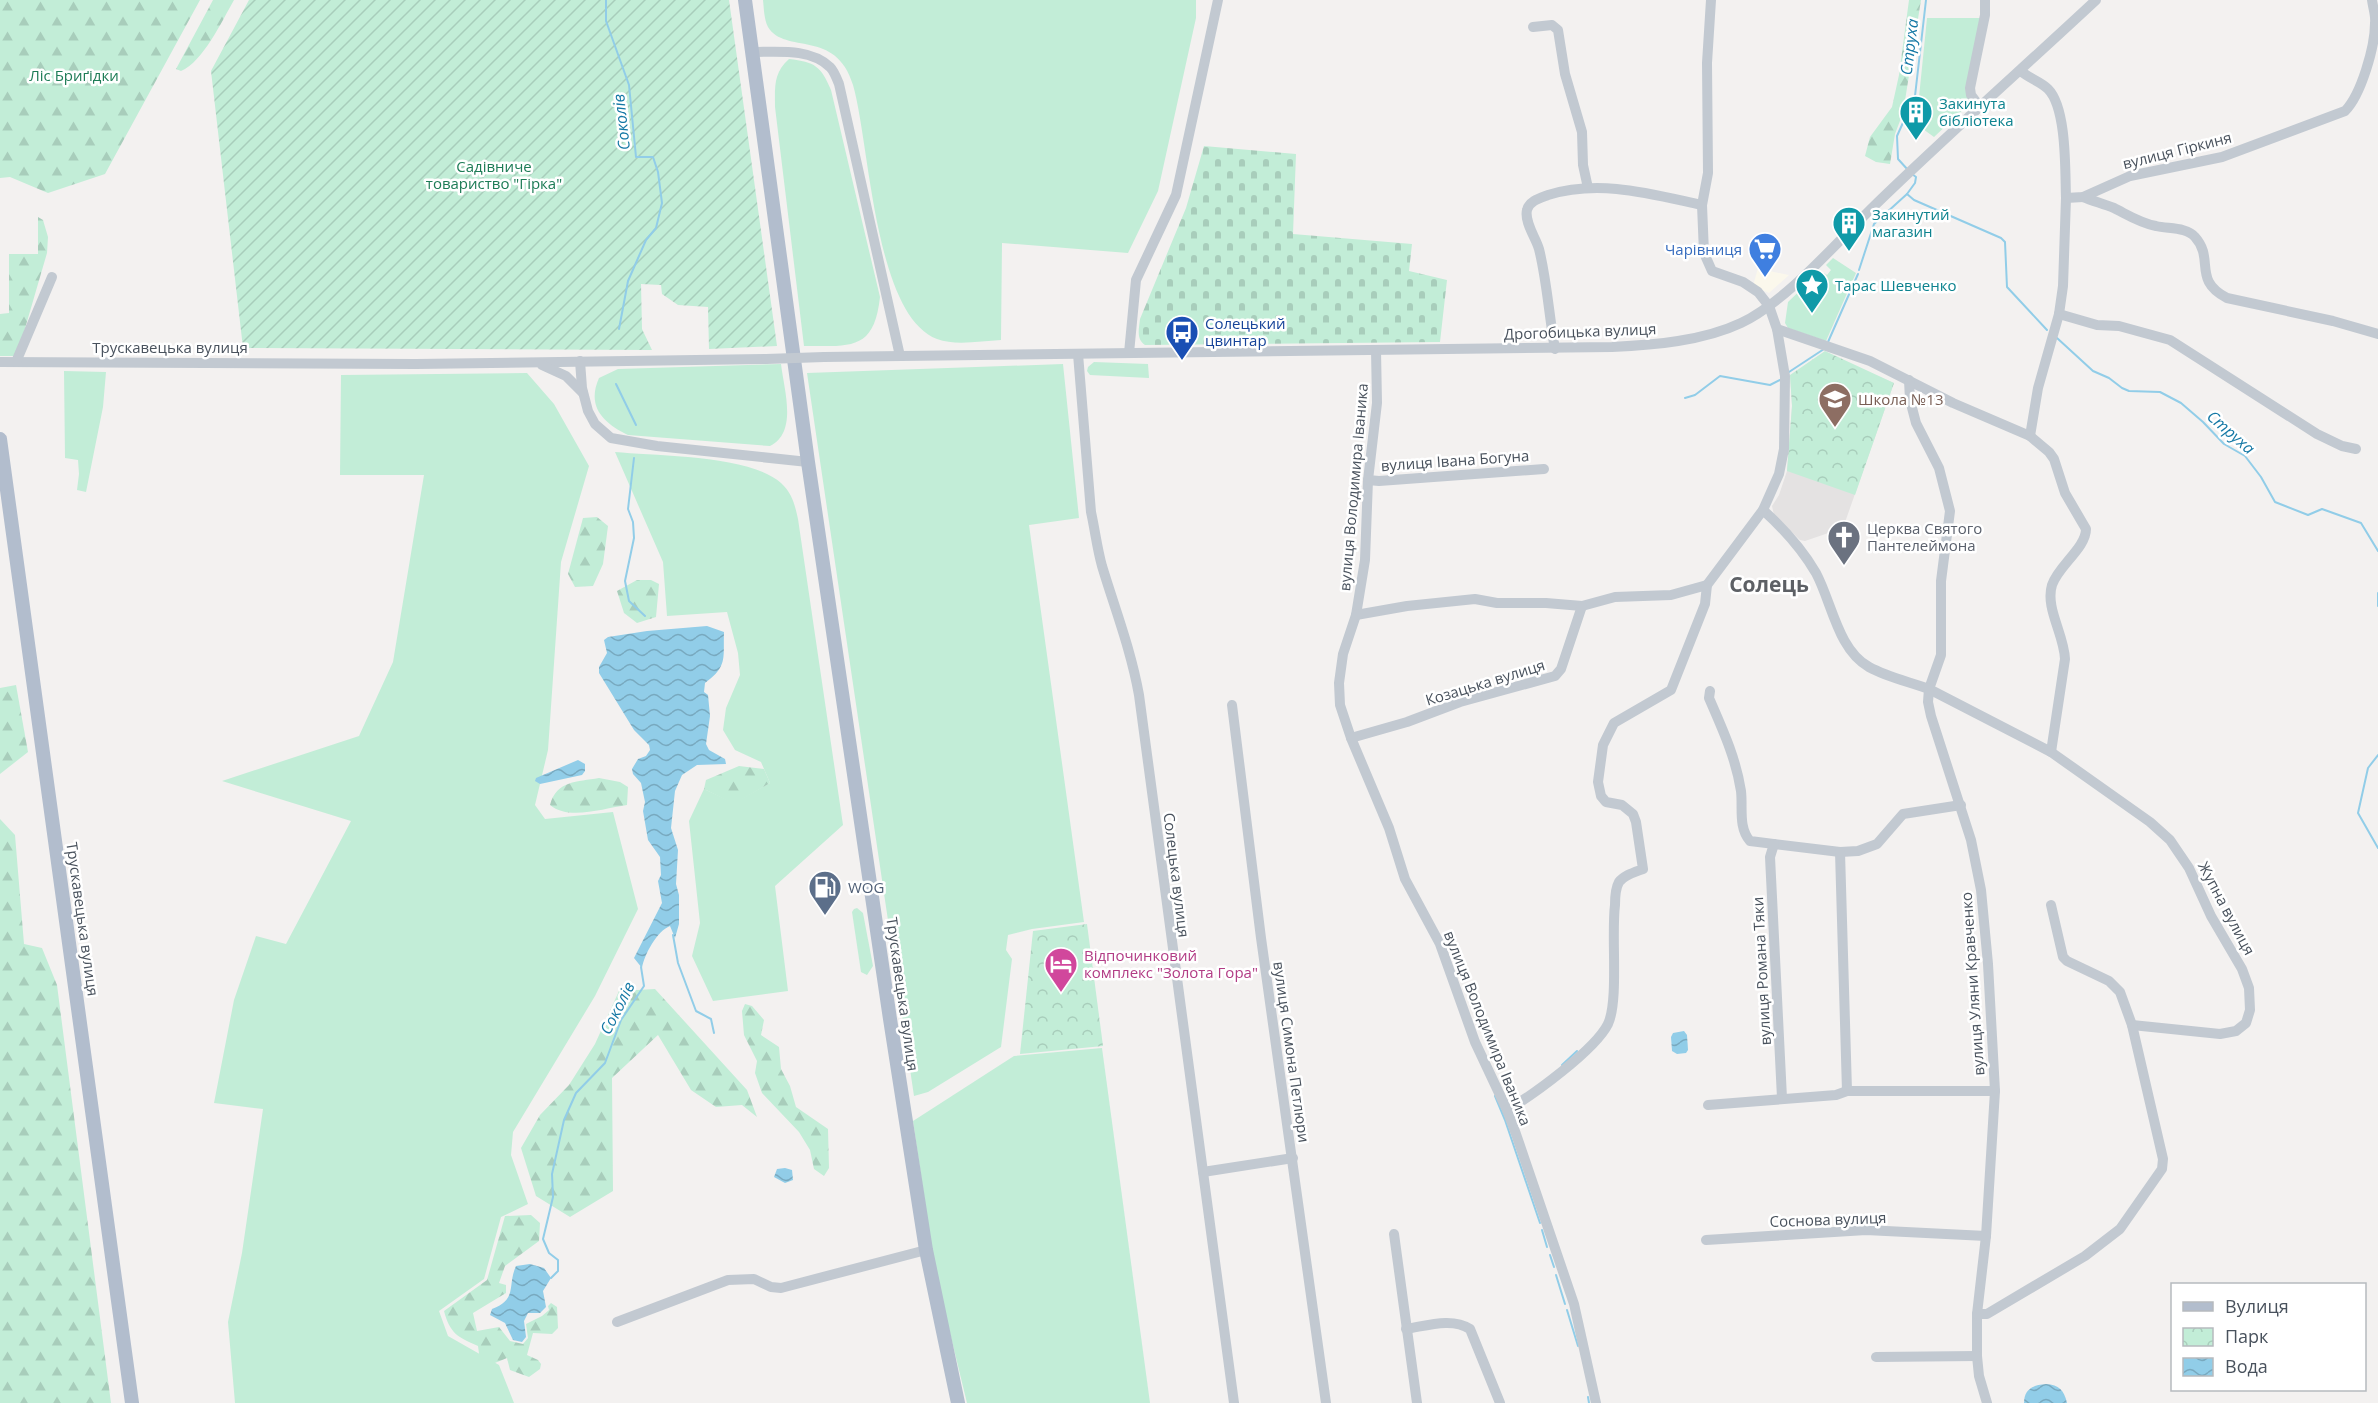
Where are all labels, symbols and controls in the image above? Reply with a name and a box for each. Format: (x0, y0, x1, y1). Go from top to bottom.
water label: Струха (1895, 18, 1923, 76)
park label: Ліс Бриґідки (29, 65, 119, 85)
water label: Соколів (607, 92, 635, 151)
place label: Закинута бібліотека (1939, 93, 2014, 130)
building icon: Закинута бібліотека (1898, 94, 1934, 141)
street label: вулиця Гіркиня (2120, 127, 2234, 173)
park label: Садівниче товариство "Гірка" (426, 156, 562, 193)
place label: Закинутий магазин (1872, 204, 1950, 241)
building icon: Закинутий магазин (1831, 205, 1867, 252)
supermarket icon: Чарівниця (1747, 231, 1783, 278)
place label: Чарівниця (1665, 239, 1742, 259)
place icon: Тарас Шевченко (1794, 267, 1830, 314)
place label: Тарас Шевченко (1835, 275, 1957, 295)
place label: Солецький цвинтар (1205, 313, 1286, 350)
bus stop icon: Солецький цвинтар (1164, 314, 1200, 361)
street label: Дрогобицька вулиця (1503, 318, 1657, 344)
street label: Трускавецька вулиця (92, 337, 248, 357)
school or university icon: Школа №13 (1817, 381, 1853, 428)
street label: вулиця Володимира Іваника (1334, 382, 1372, 592)
place label: Школа №13 (1858, 389, 1944, 409)
water label: Струха (2202, 405, 2260, 459)
street label: вулиця Івана Богуна (1380, 445, 1530, 475)
place label: Церква Святого Пантелеймона (1867, 518, 1982, 555)
church icon: Церква Святого Пантелеймона (1826, 519, 1862, 566)
district label: Солець (1729, 570, 1809, 598)
street label: Козацька вулиця (1423, 654, 1547, 710)
street label: Солецька вулиця (1159, 811, 1195, 939)
street label: Трускавецька вулиця (62, 841, 104, 997)
street label: Жупна вулиця (2194, 858, 2260, 958)
fuel station icon: WOG (807, 869, 843, 916)
place label: WOG (848, 877, 884, 897)
street label: вулиця Уляни Кравченко (1956, 892, 1988, 1076)
street label: вулиця Романа Тяки (1747, 896, 1775, 1046)
street label: Трускавецька вулиця (882, 916, 924, 1072)
street label: вулиця Володимира Іваника (1440, 928, 1536, 1128)
place label: Відпочинковий комплекс "Золота Гора" (1084, 945, 1258, 982)
hotel icon: Відпочинковий комплекс "Золота Гора" (1043, 946, 1079, 993)
street label: вулиця Симона Петлюри (1269, 960, 1315, 1144)
water label: Соколів (594, 978, 640, 1038)
street label: Соснова вулиця (1769, 1207, 1887, 1231)
legend (2171, 1283, 2366, 1391)
text: Вулиця (2225, 1294, 2289, 1318)
text: Парк (2225, 1324, 2269, 1348)
text: Вода (2225, 1354, 2268, 1378)

